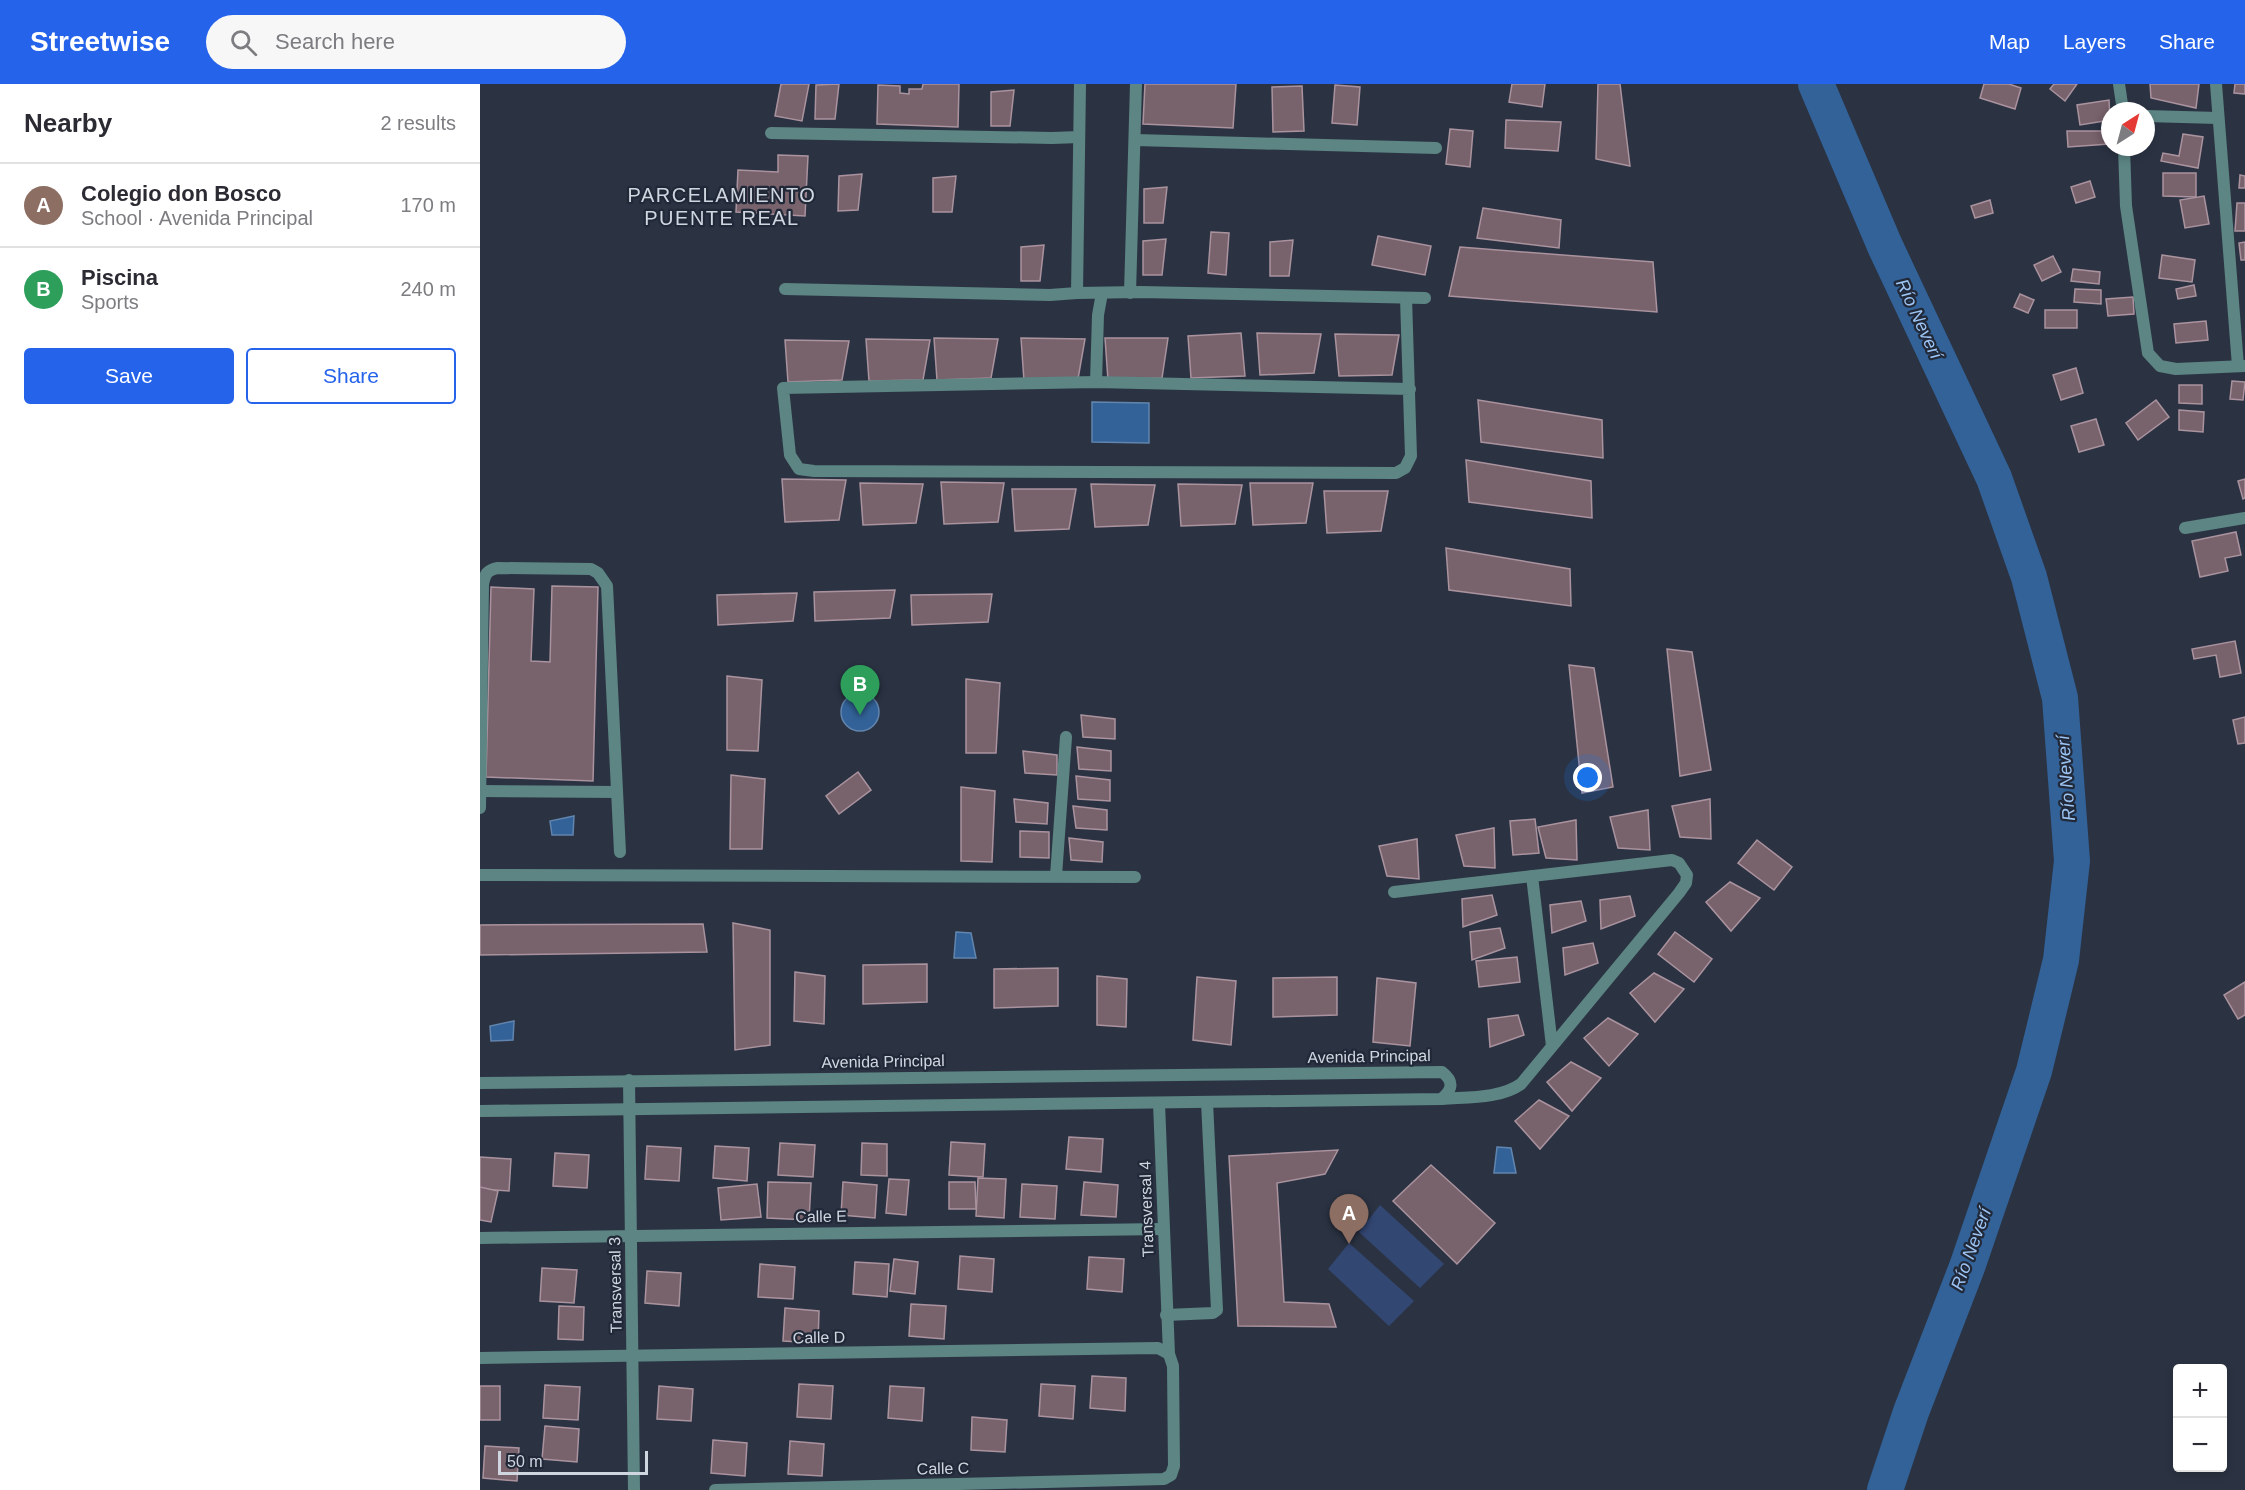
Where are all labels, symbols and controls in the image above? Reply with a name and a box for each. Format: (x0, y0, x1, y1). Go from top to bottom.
search box (206, 15, 626, 69)
text: Streetwise (30, 26, 170, 57)
icon: search (227, 26, 260, 59)
text: Search here (275, 29, 395, 54)
text: Map (1989, 30, 2030, 53)
text: Layers (2063, 30, 2126, 53)
text: Share (2159, 30, 2215, 53)
north arrow (2101, 102, 2155, 156)
text: Nearby (24, 108, 112, 138)
text: 2 results (380, 112, 456, 134)
text: Colegio don Bosco (81, 181, 281, 206)
district label: PARCELAMIENTO PUENTE REAL (628, 184, 816, 229)
text: A (36, 194, 51, 216)
text: 170 m (400, 194, 456, 216)
text: School · Avenida Principal (81, 207, 313, 229)
text: Piscina (81, 265, 158, 290)
water label: Río Neverí (1892, 276, 1947, 364)
text: B (36, 278, 51, 300)
text: 240 m (400, 278, 456, 300)
text: Sports (81, 291, 139, 313)
button: Save (24, 348, 234, 404)
button: Share (246, 348, 456, 404)
pin: B (840, 666, 880, 715)
water label: Río Neverí (2053, 732, 2079, 822)
your location (1573, 763, 1602, 792)
street label: Avenida Principal (1307, 1047, 1431, 1066)
street label: Avenida Principal (821, 1052, 945, 1071)
street label: Transversal 4 (1136, 1160, 1157, 1257)
pin: A (1330, 1194, 1368, 1244)
water label: Río Neverí (1947, 1203, 1996, 1293)
street label: Calle E (795, 1208, 847, 1225)
street label: Transversal 3 (606, 1237, 625, 1333)
street label: Calle D (793, 1329, 845, 1346)
map controls (2173, 1364, 2227, 1472)
button: + (2173, 1364, 2227, 1418)
button: − (2173, 1418, 2227, 1472)
scale bar (498, 1448, 648, 1476)
text: 50 m (507, 1453, 543, 1470)
street label: Calle C (917, 1460, 969, 1477)

